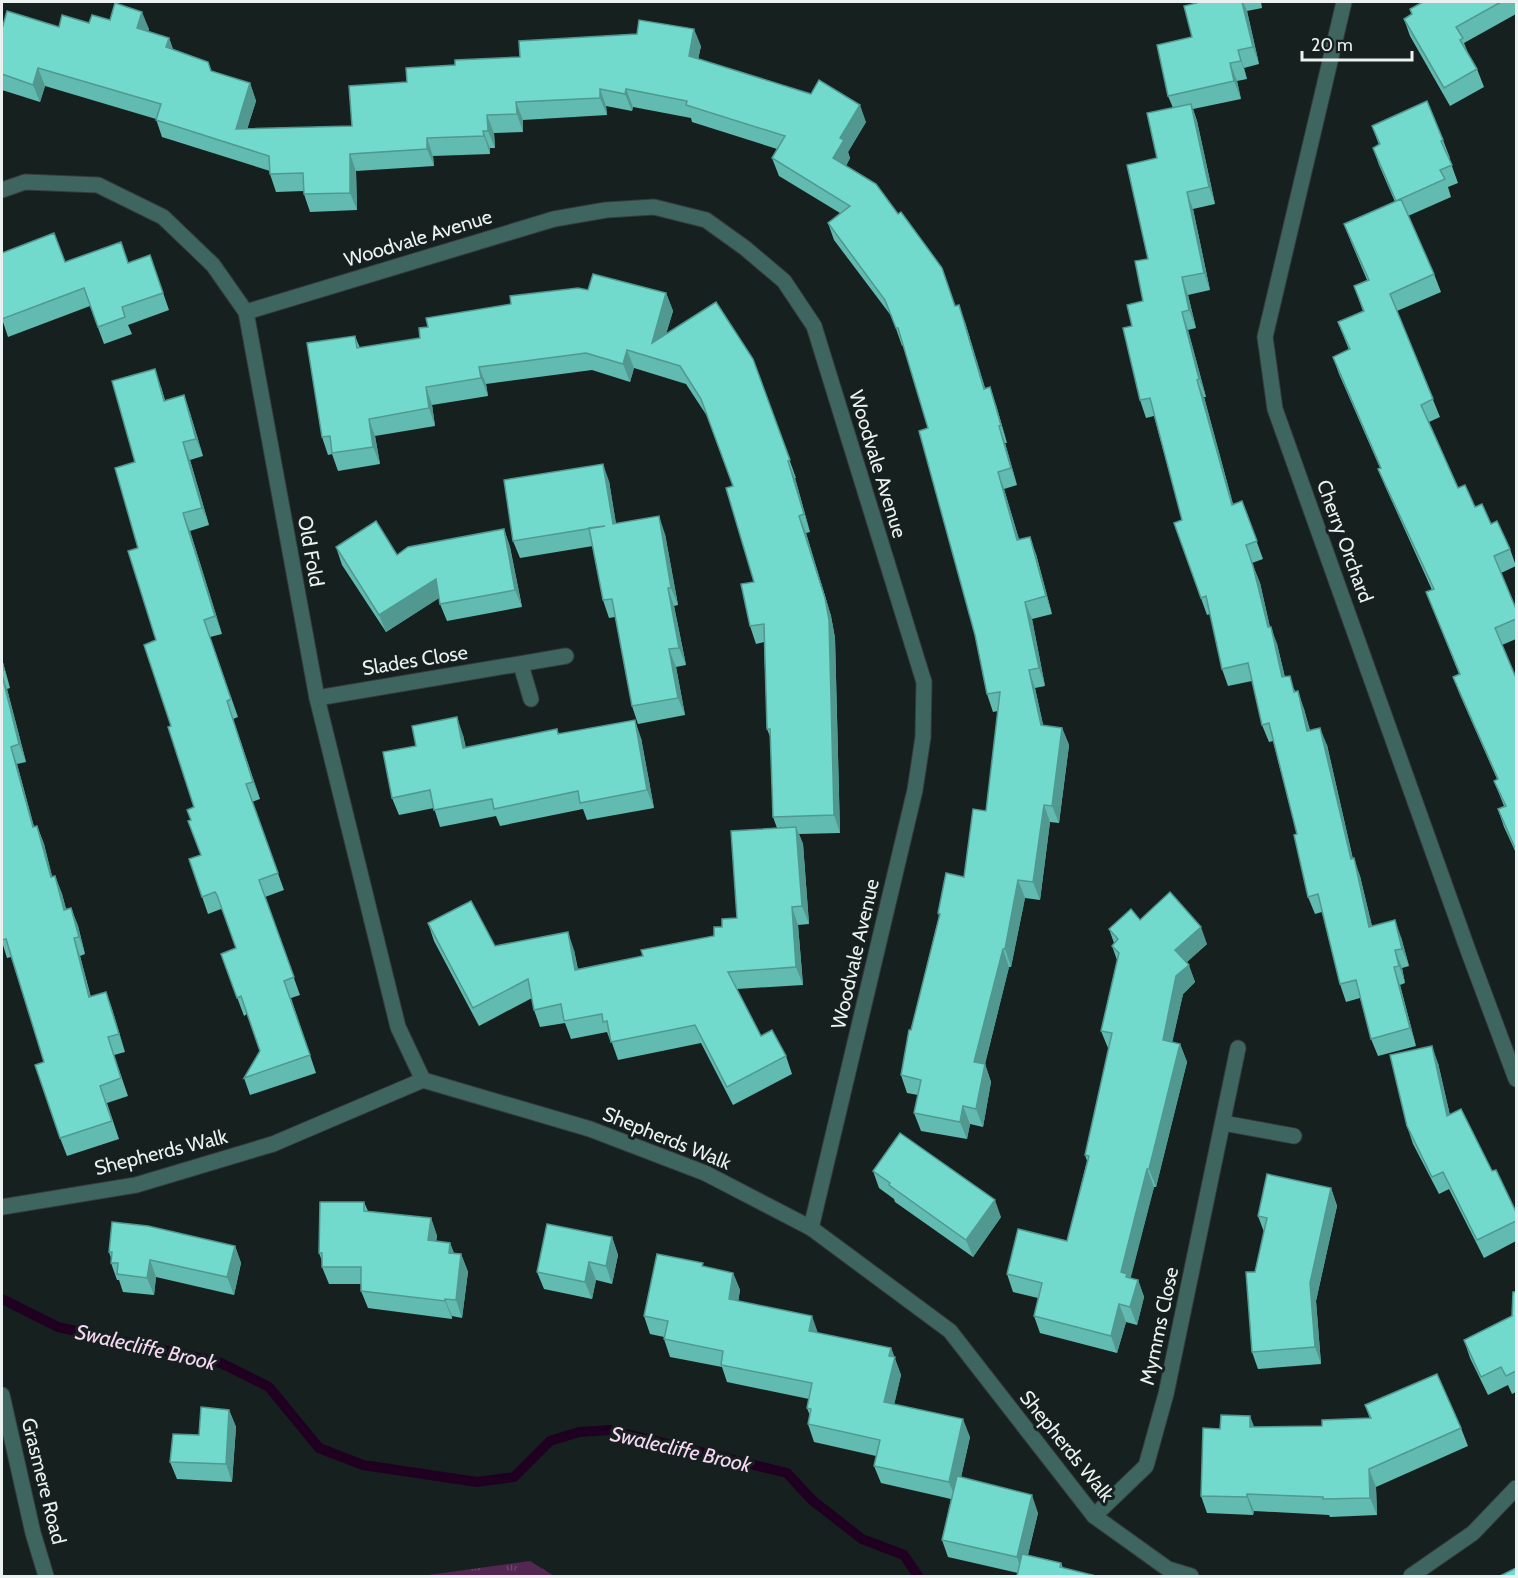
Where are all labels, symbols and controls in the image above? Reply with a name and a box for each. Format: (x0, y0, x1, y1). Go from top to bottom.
scale bar (1302, 24, 1412, 62)
text: 20 m (1311, 34, 1353, 56)
street label: Woodvale Avenue (341, 204, 495, 272)
street label: Woodvale Avenue (844, 387, 912, 541)
street label: Cherry Orchard (1312, 476, 1378, 606)
street label: Old Fold (293, 514, 329, 588)
street label: Slades Close (361, 640, 469, 680)
street label: Woodvale Avenue (826, 877, 884, 1031)
street label: Shepherds Walk (599, 1101, 735, 1175)
street label: Shepherds Walk (92, 1124, 230, 1180)
street label: Mymms Close (1135, 1265, 1183, 1387)
water label: Swalecliffe Brook (73, 1319, 220, 1376)
street label: Shepherds Walk (1015, 1386, 1119, 1507)
street label: Grasmere Road (17, 1415, 71, 1547)
water label: Swalecliffe Brook (608, 1421, 755, 1478)

